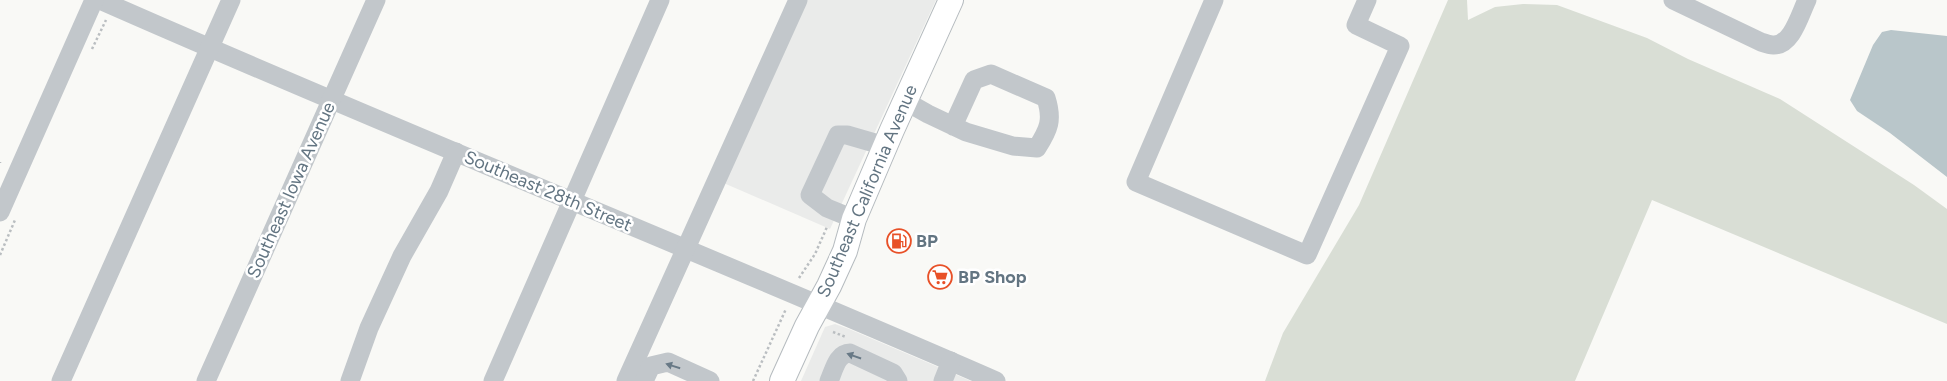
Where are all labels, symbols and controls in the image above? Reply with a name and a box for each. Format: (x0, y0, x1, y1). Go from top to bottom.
street label: Southeast California Avenue (812, 81, 922, 301)
street label: Southeast Iowa Avenue (242, 98, 340, 281)
street label: Southeast 28th Street (461, 146, 635, 236)
fuel station icon: BP (886, 228, 912, 254)
place label: BP (916, 230, 938, 252)
supermarket icon: BP Shop (927, 264, 953, 290)
place label: BP Shop (958, 266, 1027, 288)
one-way arrow (846, 351, 861, 359)
one-way arrow (665, 361, 680, 369)

